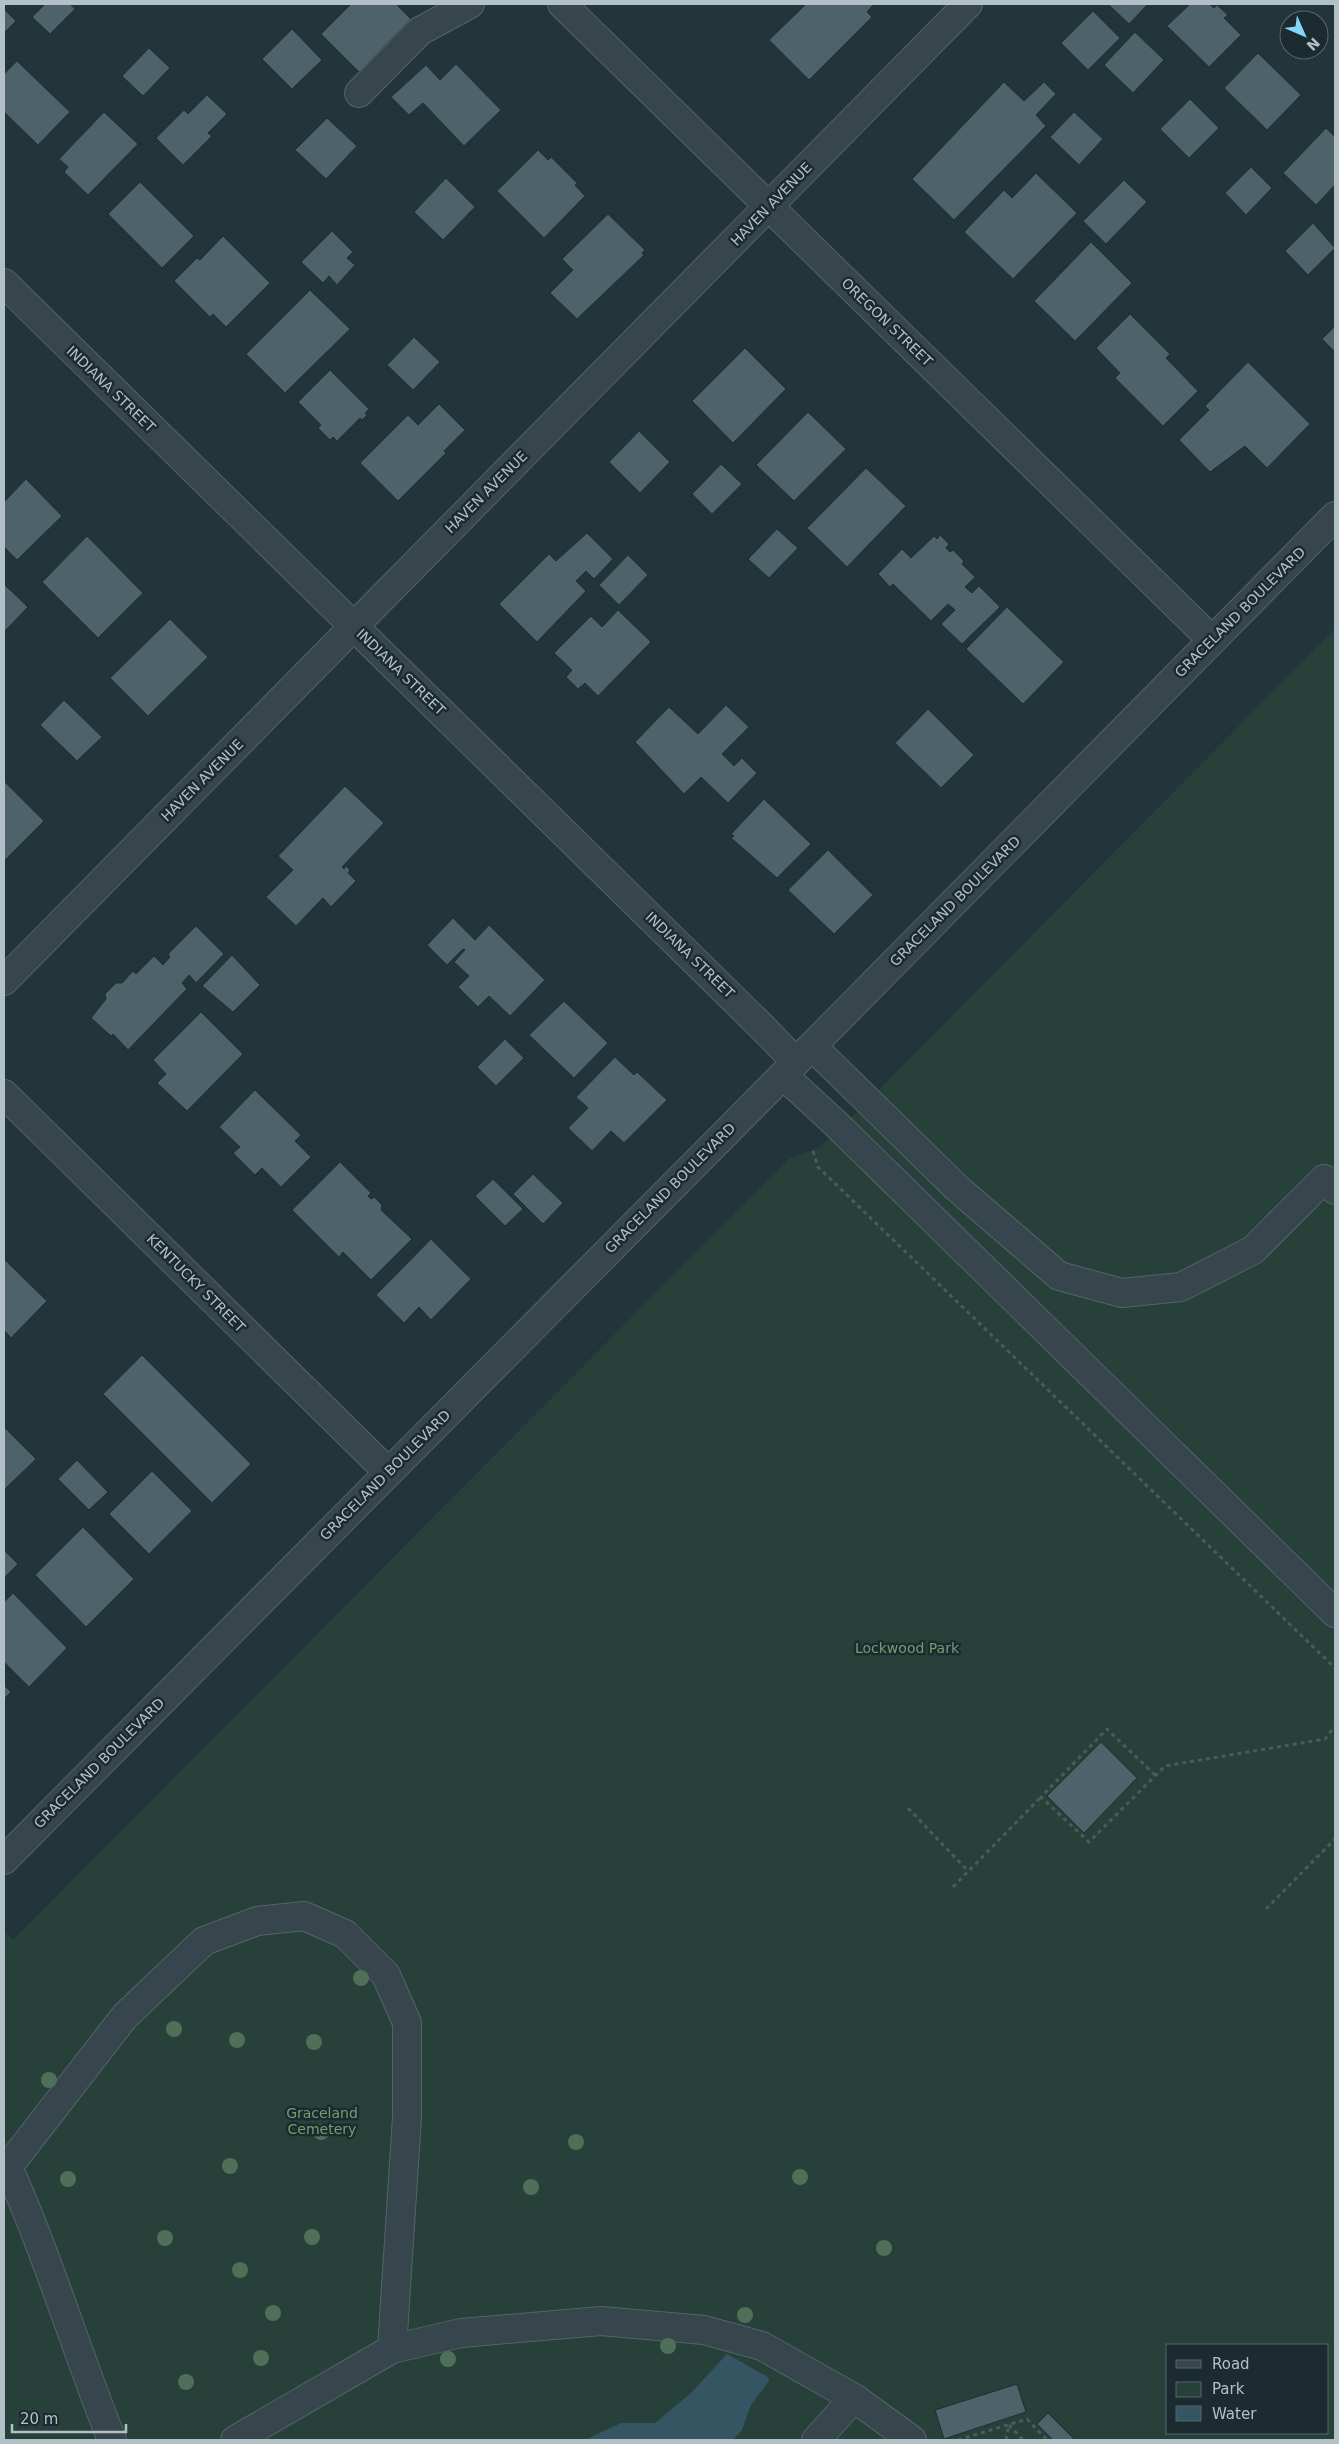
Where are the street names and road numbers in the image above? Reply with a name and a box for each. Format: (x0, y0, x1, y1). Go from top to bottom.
street label: HAVEN AVENUE (727, 159, 815, 249)
street label: OREGON STREET (838, 275, 936, 370)
street label: INDIANA STREET (63, 343, 159, 436)
street label: HAVEN AVENUE (442, 448, 530, 536)
street label: GRACELAND BOULEVARD (1172, 544, 1308, 680)
street label: INDIANA STREET (353, 626, 449, 719)
street label: HAVEN AVENUE (158, 736, 246, 824)
street label: GRACELAND BOULEVARD (887, 833, 1023, 969)
street label: INDIANA STREET (642, 909, 738, 1002)
street label: GRACELAND BOULEVARD (602, 1120, 738, 1256)
street label: KENTUCKY STREET (144, 1231, 249, 1336)
street label: GRACELAND BOULEVARD (317, 1407, 453, 1543)
street label: GRACELAND BOULEVARD (31, 1695, 167, 1831)

